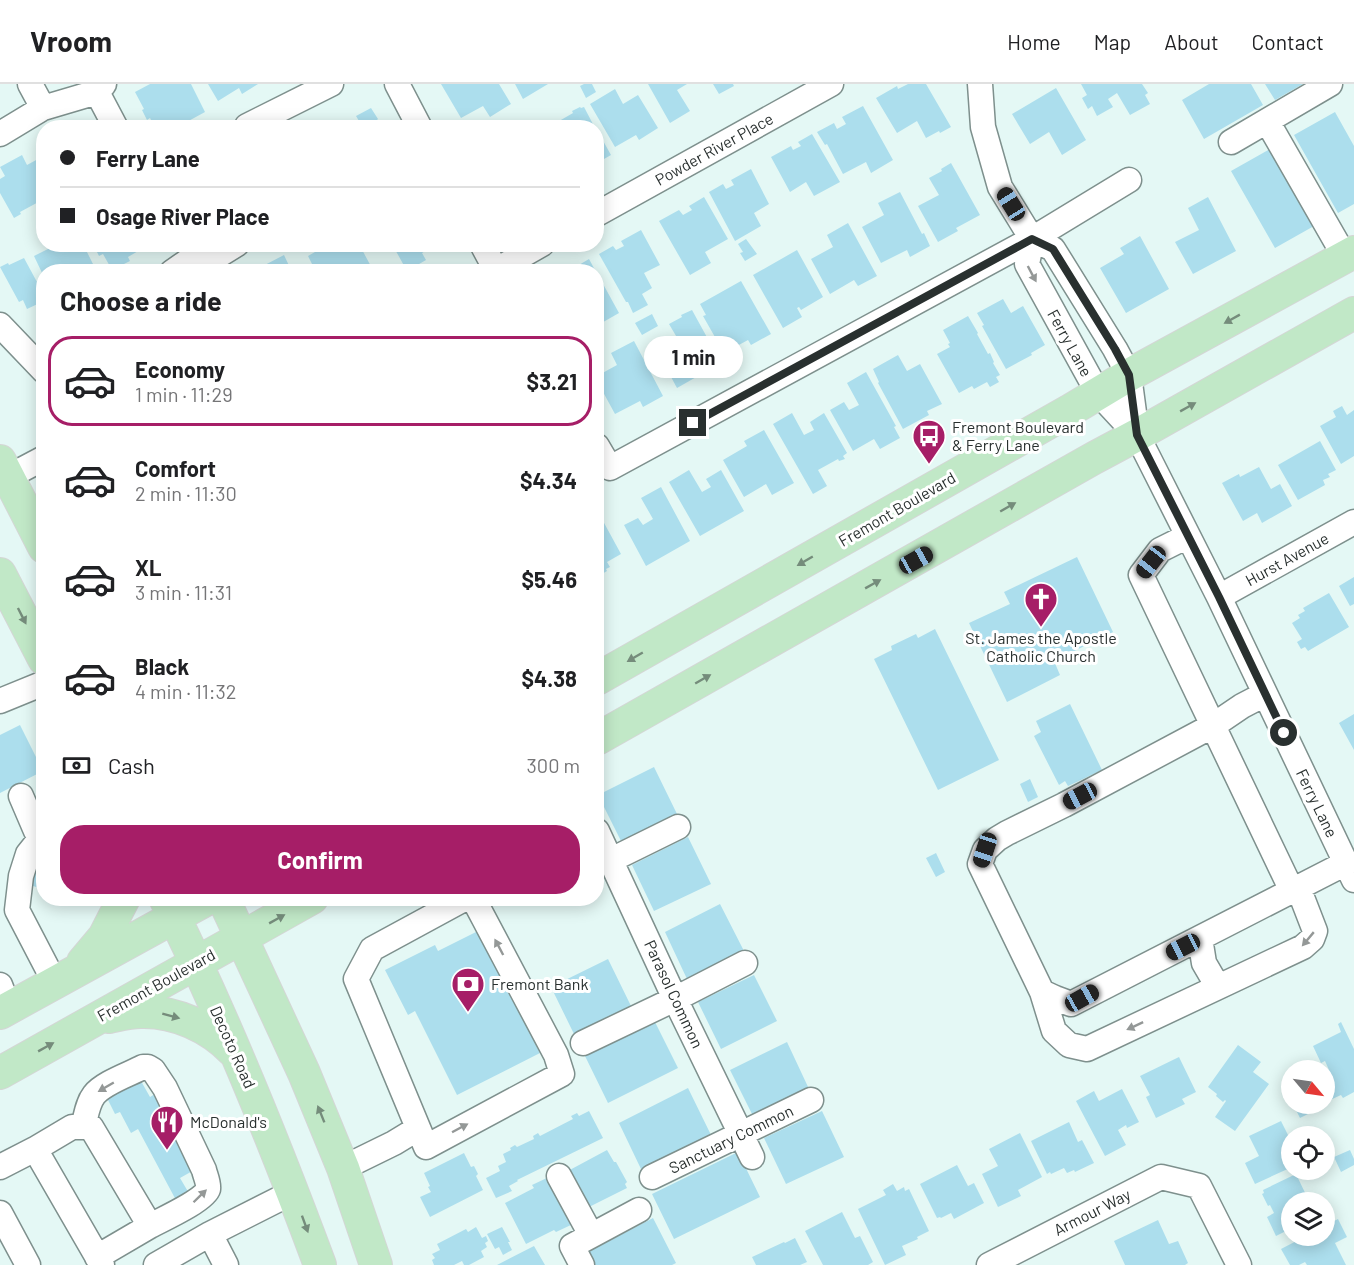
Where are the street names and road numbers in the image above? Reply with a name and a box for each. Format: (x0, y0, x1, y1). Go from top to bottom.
street label: Powder River Place (651, 108, 776, 189)
street label: Ferry Lane (1044, 306, 1097, 380)
street label: Fremont Boulevard (835, 467, 959, 550)
street label: Hurst Avenue (1242, 528, 1332, 589)
street label: Ferry Lane (1293, 765, 1342, 840)
street label: Parasol Common (641, 937, 708, 1051)
street label: Fremont Boulevard (93, 944, 218, 1025)
street label: Decoto Road (207, 1003, 260, 1091)
street label: Sanctuary Common (666, 1100, 796, 1177)
street label: Armour Way (1050, 1184, 1134, 1239)

